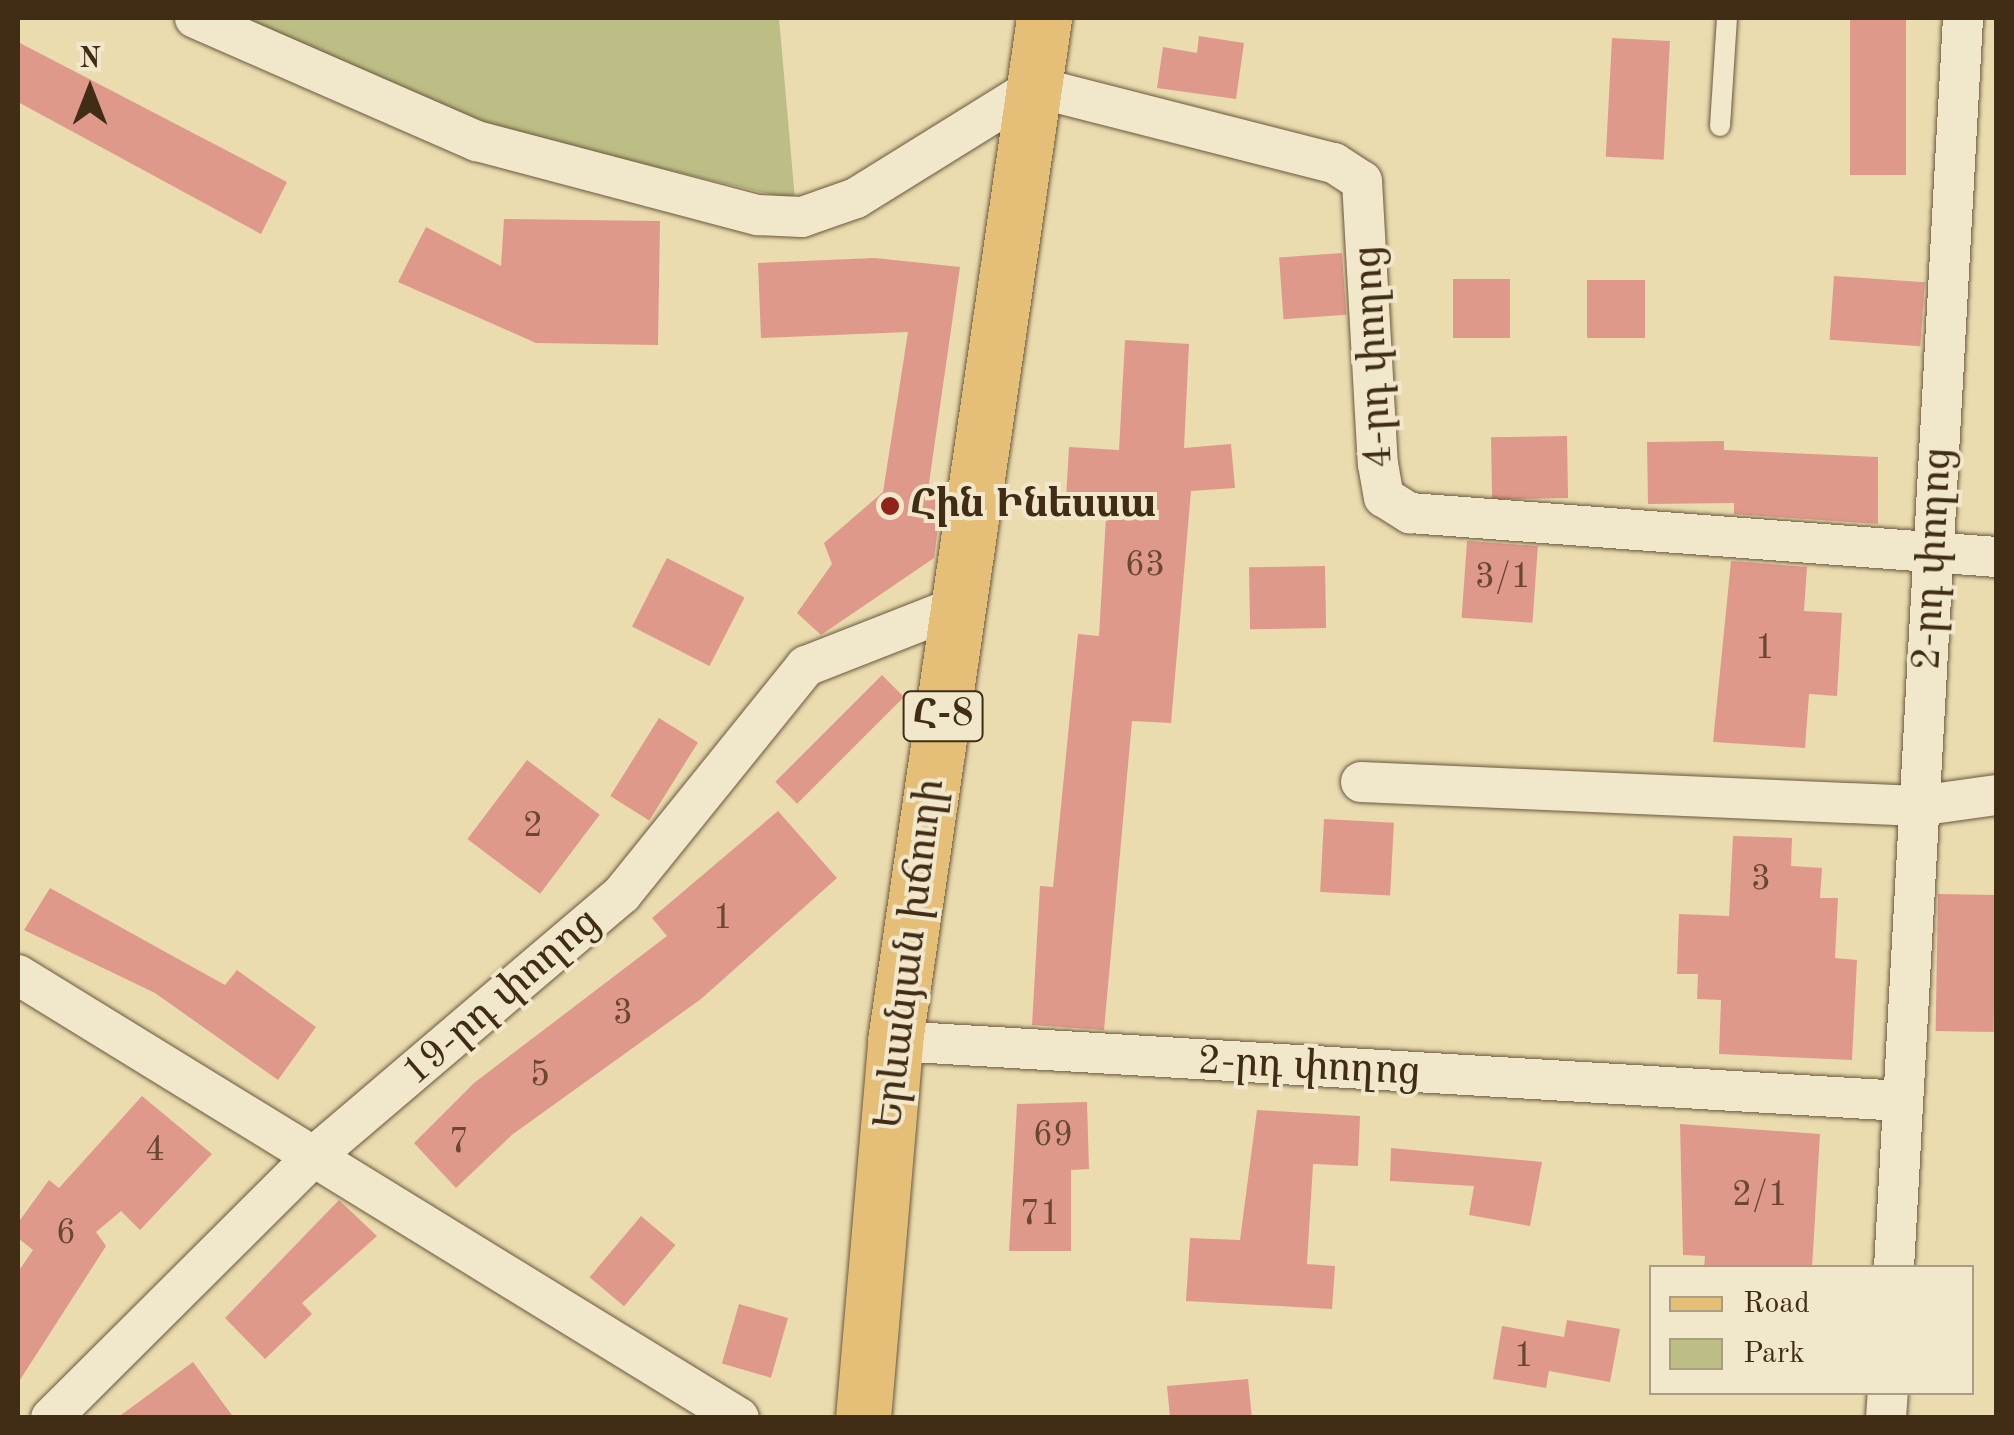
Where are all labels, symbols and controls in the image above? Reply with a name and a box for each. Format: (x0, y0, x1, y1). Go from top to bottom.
north arrow (40, 40, 140, 140)
text: N (79, 46, 101, 74)
street label: 4-րդ փողոց (1345, 244, 1405, 470)
street label: 2-րդ փողոց (1904, 446, 1964, 672)
place label: Հին Ինեսսա (910, 482, 1156, 530)
marker: Հին Ինեսսա (879, 495, 901, 517)
house number: 63 (1125, 545, 1165, 587)
house number: 3/1 (1475, 557, 1531, 599)
house number: 1 (1755, 628, 1775, 670)
road number: Հ-8 (900, 683, 986, 749)
street label: Երևանյան խճուղի (866, 777, 956, 1131)
house number: 2 (523, 806, 543, 848)
house number: 3 (1751, 859, 1771, 901)
house number: 1 (713, 898, 733, 940)
street label: 19-րդ փողոց (393, 899, 611, 1097)
house number: 3 (613, 993, 633, 1035)
street label: 2-րդ փողոց (1196, 1038, 1422, 1098)
house number: 5 (530, 1055, 550, 1097)
house number: 69 (1033, 1115, 1073, 1157)
house number: 7 (449, 1122, 469, 1164)
house number: 4 (145, 1130, 165, 1172)
house number: 2/1 (1732, 1175, 1788, 1217)
house number: 71 (1020, 1194, 1060, 1236)
house number: 6 (56, 1213, 76, 1255)
legend (1649, 1265, 1974, 1395)
text: Road (1743, 1289, 1810, 1319)
house number: 1 (1514, 1336, 1534, 1378)
text: Park (1743, 1339, 1805, 1369)

